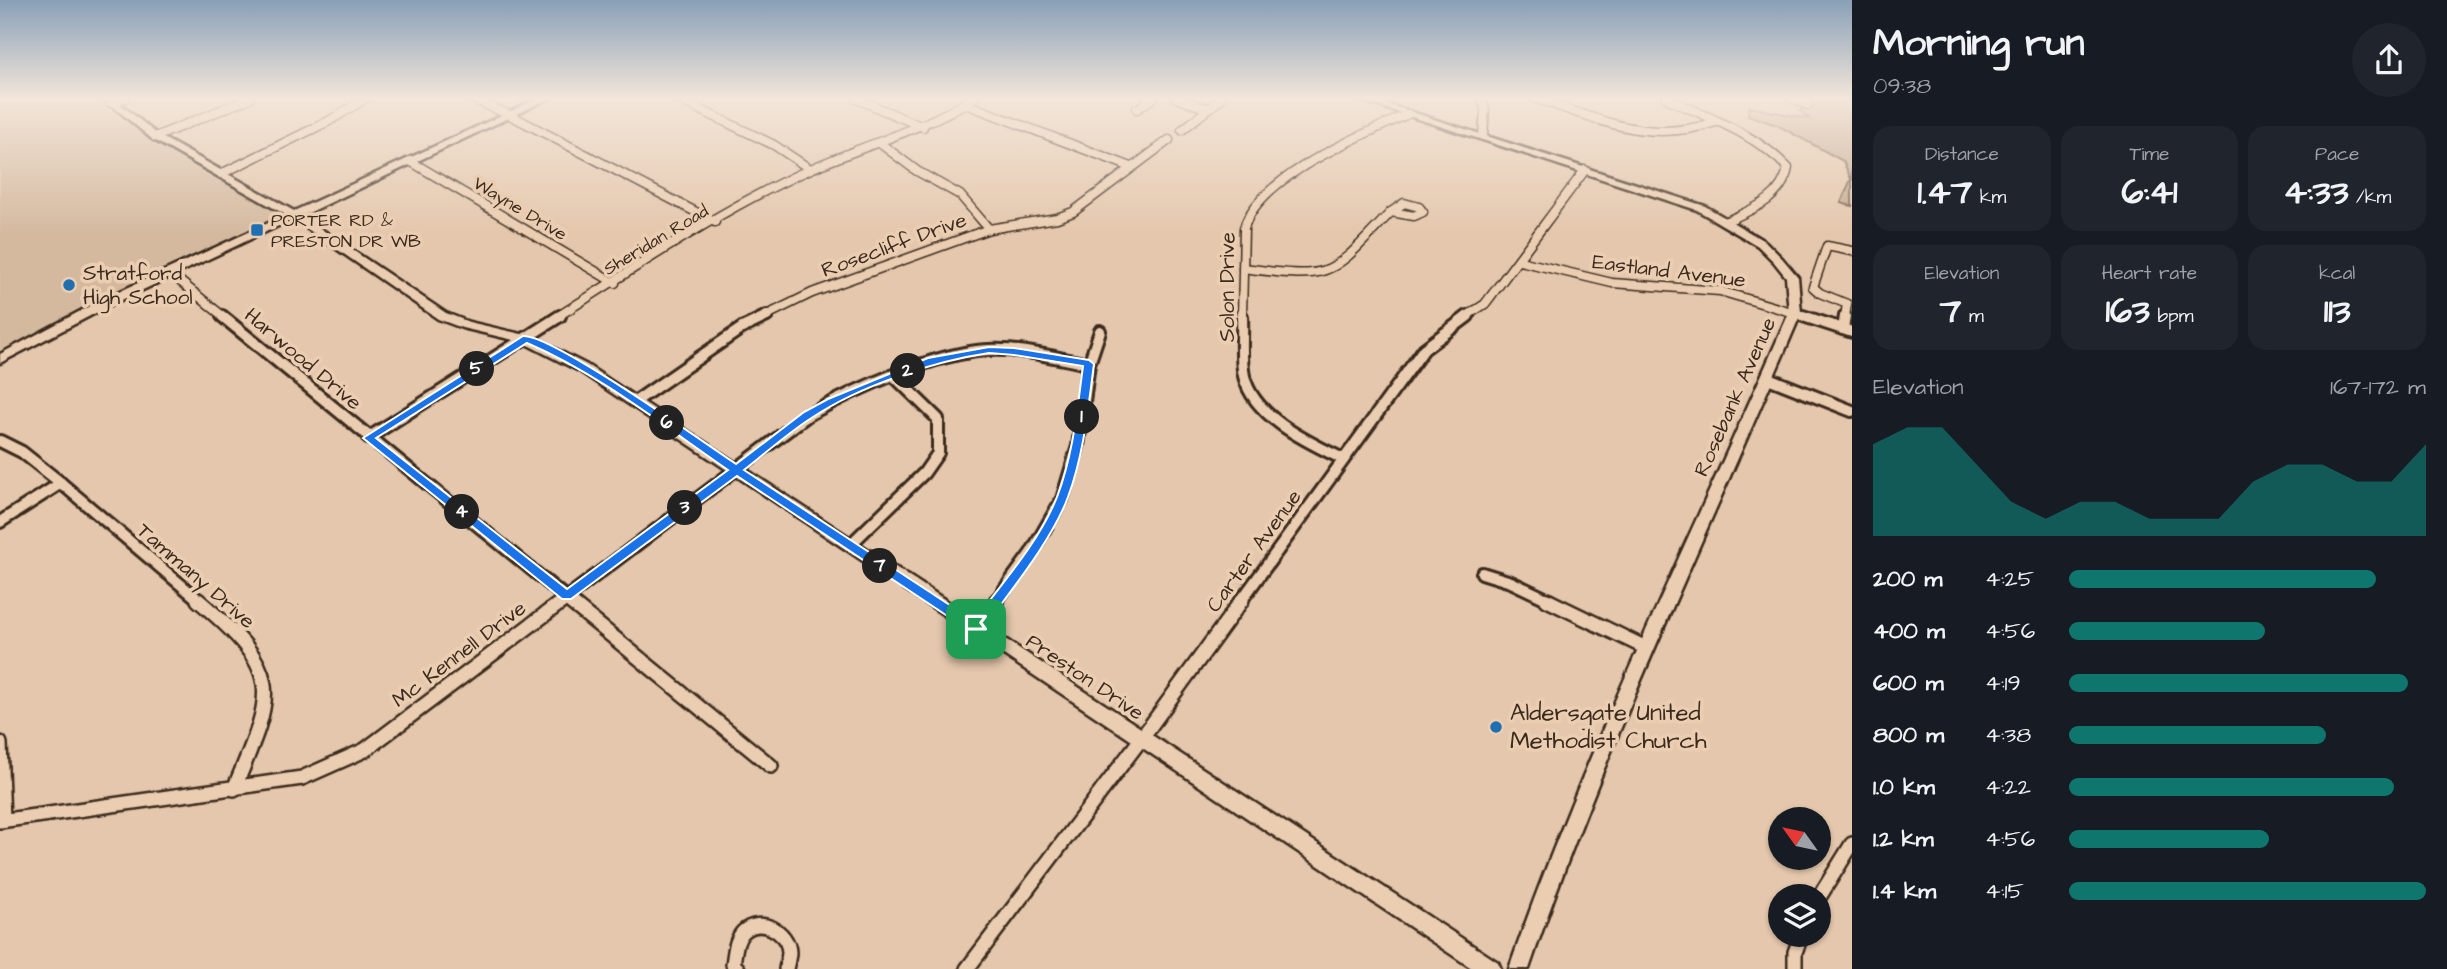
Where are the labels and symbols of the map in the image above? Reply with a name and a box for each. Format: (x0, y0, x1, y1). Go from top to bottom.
street label: Wayne Drive (468, 171, 572, 248)
street label: Sheridan Road (599, 199, 713, 281)
street label: Rosecliff Drive (817, 205, 971, 285)
place label: PORTER RD & PRESTON DR WB (271, 208, 421, 254)
marker: PORTER RD & PRESTON DR WB (249, 222, 265, 238)
street label: Solon Drive (1213, 232, 1242, 342)
street label: Eastland Avenue (1591, 247, 1747, 295)
place label: Stratford High School (83, 259, 193, 314)
marker: Stratford High School (61, 277, 77, 293)
street label: Harwood Drive (238, 301, 368, 417)
street label: Rosebank Avenue (1687, 313, 1783, 481)
pin: 5 (460, 352, 494, 386)
pin: 2 (890, 354, 926, 388)
pin: 1 (1064, 400, 1100, 434)
pin: 6 (650, 406, 684, 440)
street label: Carter Avenue (1200, 484, 1308, 618)
pin: 3 (668, 490, 702, 526)
pin: 4 (444, 494, 480, 530)
street label: Tammany Drive (129, 516, 261, 637)
pin: 7 (862, 548, 898, 584)
street label: Mc Kennell Drive (386, 594, 532, 714)
pin (946, 599, 1006, 659)
street label: Preston Drive (1020, 627, 1150, 727)
place label: Aldersgate United Methodist Church (1510, 696, 1707, 758)
marker: Aldersgate United Methodist Church (1488, 719, 1504, 735)
north arrow (1768, 807, 1830, 870)

